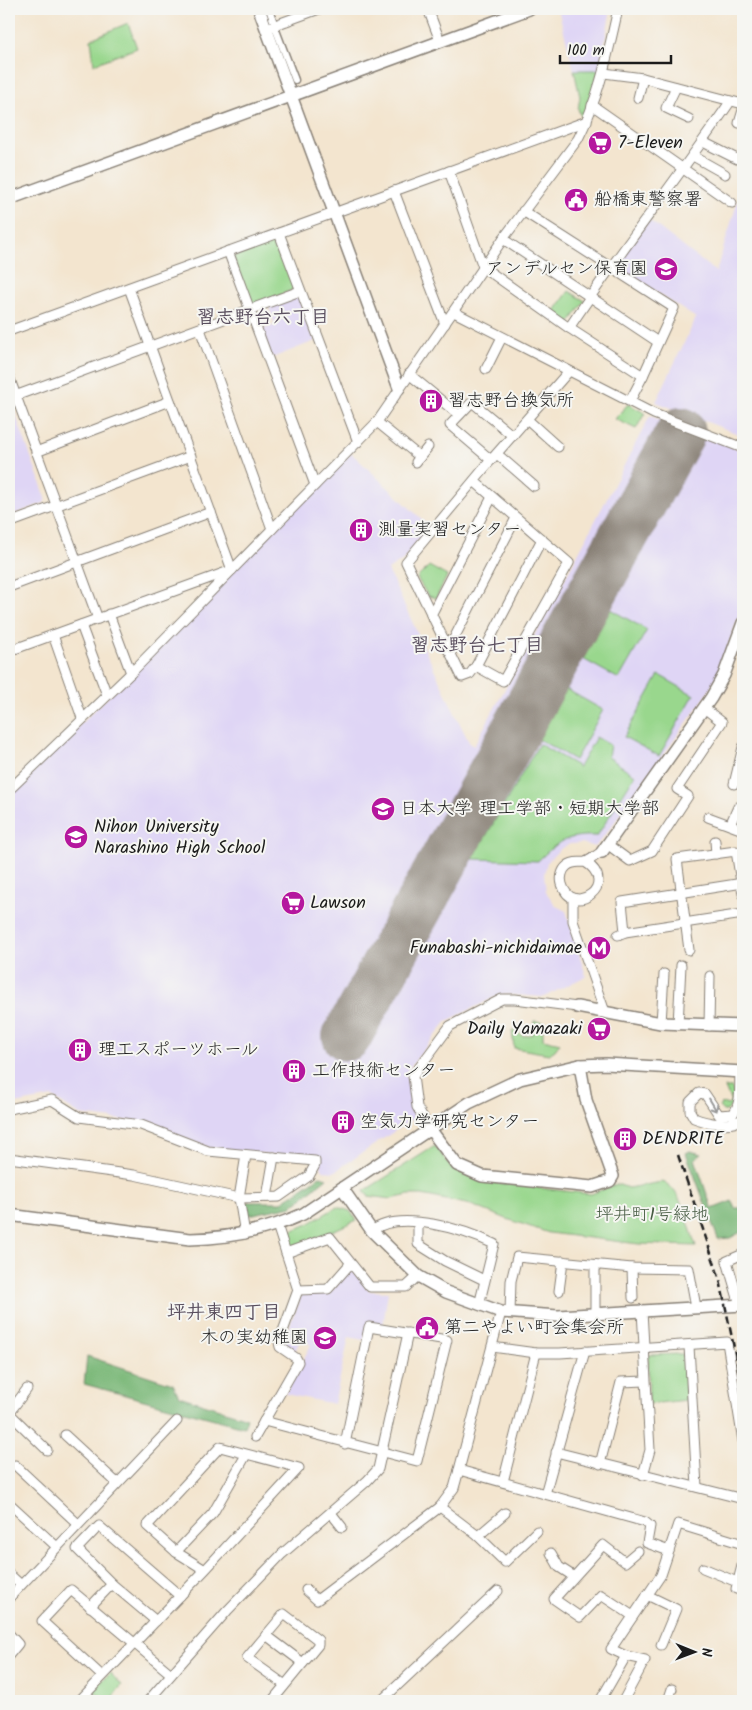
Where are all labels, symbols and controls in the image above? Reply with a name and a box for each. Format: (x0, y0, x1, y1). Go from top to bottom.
scale bar (560, 32, 671, 64)
text: 100 m (567, 39, 605, 63)
place label: 7-Eleven (618, 129, 683, 158)
supermarket icon: 7-Eleven (587, 130, 613, 156)
place label: 船橋東警察署 (594, 186, 702, 215)
public building icon: 船橋東警察署 (563, 187, 589, 213)
place label: アンデルセン保育園 (486, 255, 648, 284)
school or university icon: アンデルセン保育園 (653, 256, 679, 282)
district label: 習志野台六丁目 (196, 303, 330, 333)
place label: 習志野台換気所 (448, 387, 574, 416)
building icon: 習志野台換気所 (418, 388, 444, 414)
place label: 測量実習センター (378, 516, 521, 545)
building icon: 測量実習センター (348, 517, 374, 543)
district label: 習志野台七丁目 (410, 631, 544, 661)
place label: 日本大学 理工学部・短期大学部 (400, 795, 659, 824)
school or university icon: 日本大学 理工学部・短期大学部 (370, 796, 396, 822)
place label: Nihon University Narashino High School (94, 813, 266, 863)
school or university icon: Nihon University Narashino High School (63, 824, 89, 850)
place label: Lawson (310, 889, 366, 918)
supermarket icon: Lawson (280, 890, 306, 916)
place label: Funabashi-nichidaimae (410, 934, 582, 963)
metro station icon: Funabashi-nichidaimae (586, 935, 612, 961)
place label: Daily Yamazaki (467, 1015, 583, 1044)
supermarket icon: Daily Yamazaki (586, 1016, 612, 1042)
place label: 理工スポーツホール (98, 1036, 259, 1065)
building icon: 理工スポーツホール (67, 1037, 93, 1063)
place label: 工作技術センター (312, 1057, 455, 1086)
building icon: 工作技術センター (281, 1058, 307, 1084)
one-way arrow (707, 1098, 718, 1112)
place label: 空気力学研究センター (360, 1108, 539, 1137)
building icon: 空気力学研究センター (330, 1109, 356, 1135)
place label: DENDRITE (642, 1125, 725, 1154)
building icon: DENDRITE (612, 1126, 638, 1152)
park label: 坪井町1号緑地 (595, 1201, 709, 1230)
district label: 坪井東四丁目 (167, 1298, 281, 1328)
place label: 第二やよい町会集会所 (444, 1314, 624, 1343)
public building icon: 第二やよい町会集会所 (414, 1315, 440, 1341)
place label: 木の実幼稚園 (200, 1324, 308, 1353)
school or university icon: 木の実幼稚園 (312, 1325, 338, 1351)
north arrow (670, 1628, 720, 1678)
text: N (695, 1648, 717, 1657)

